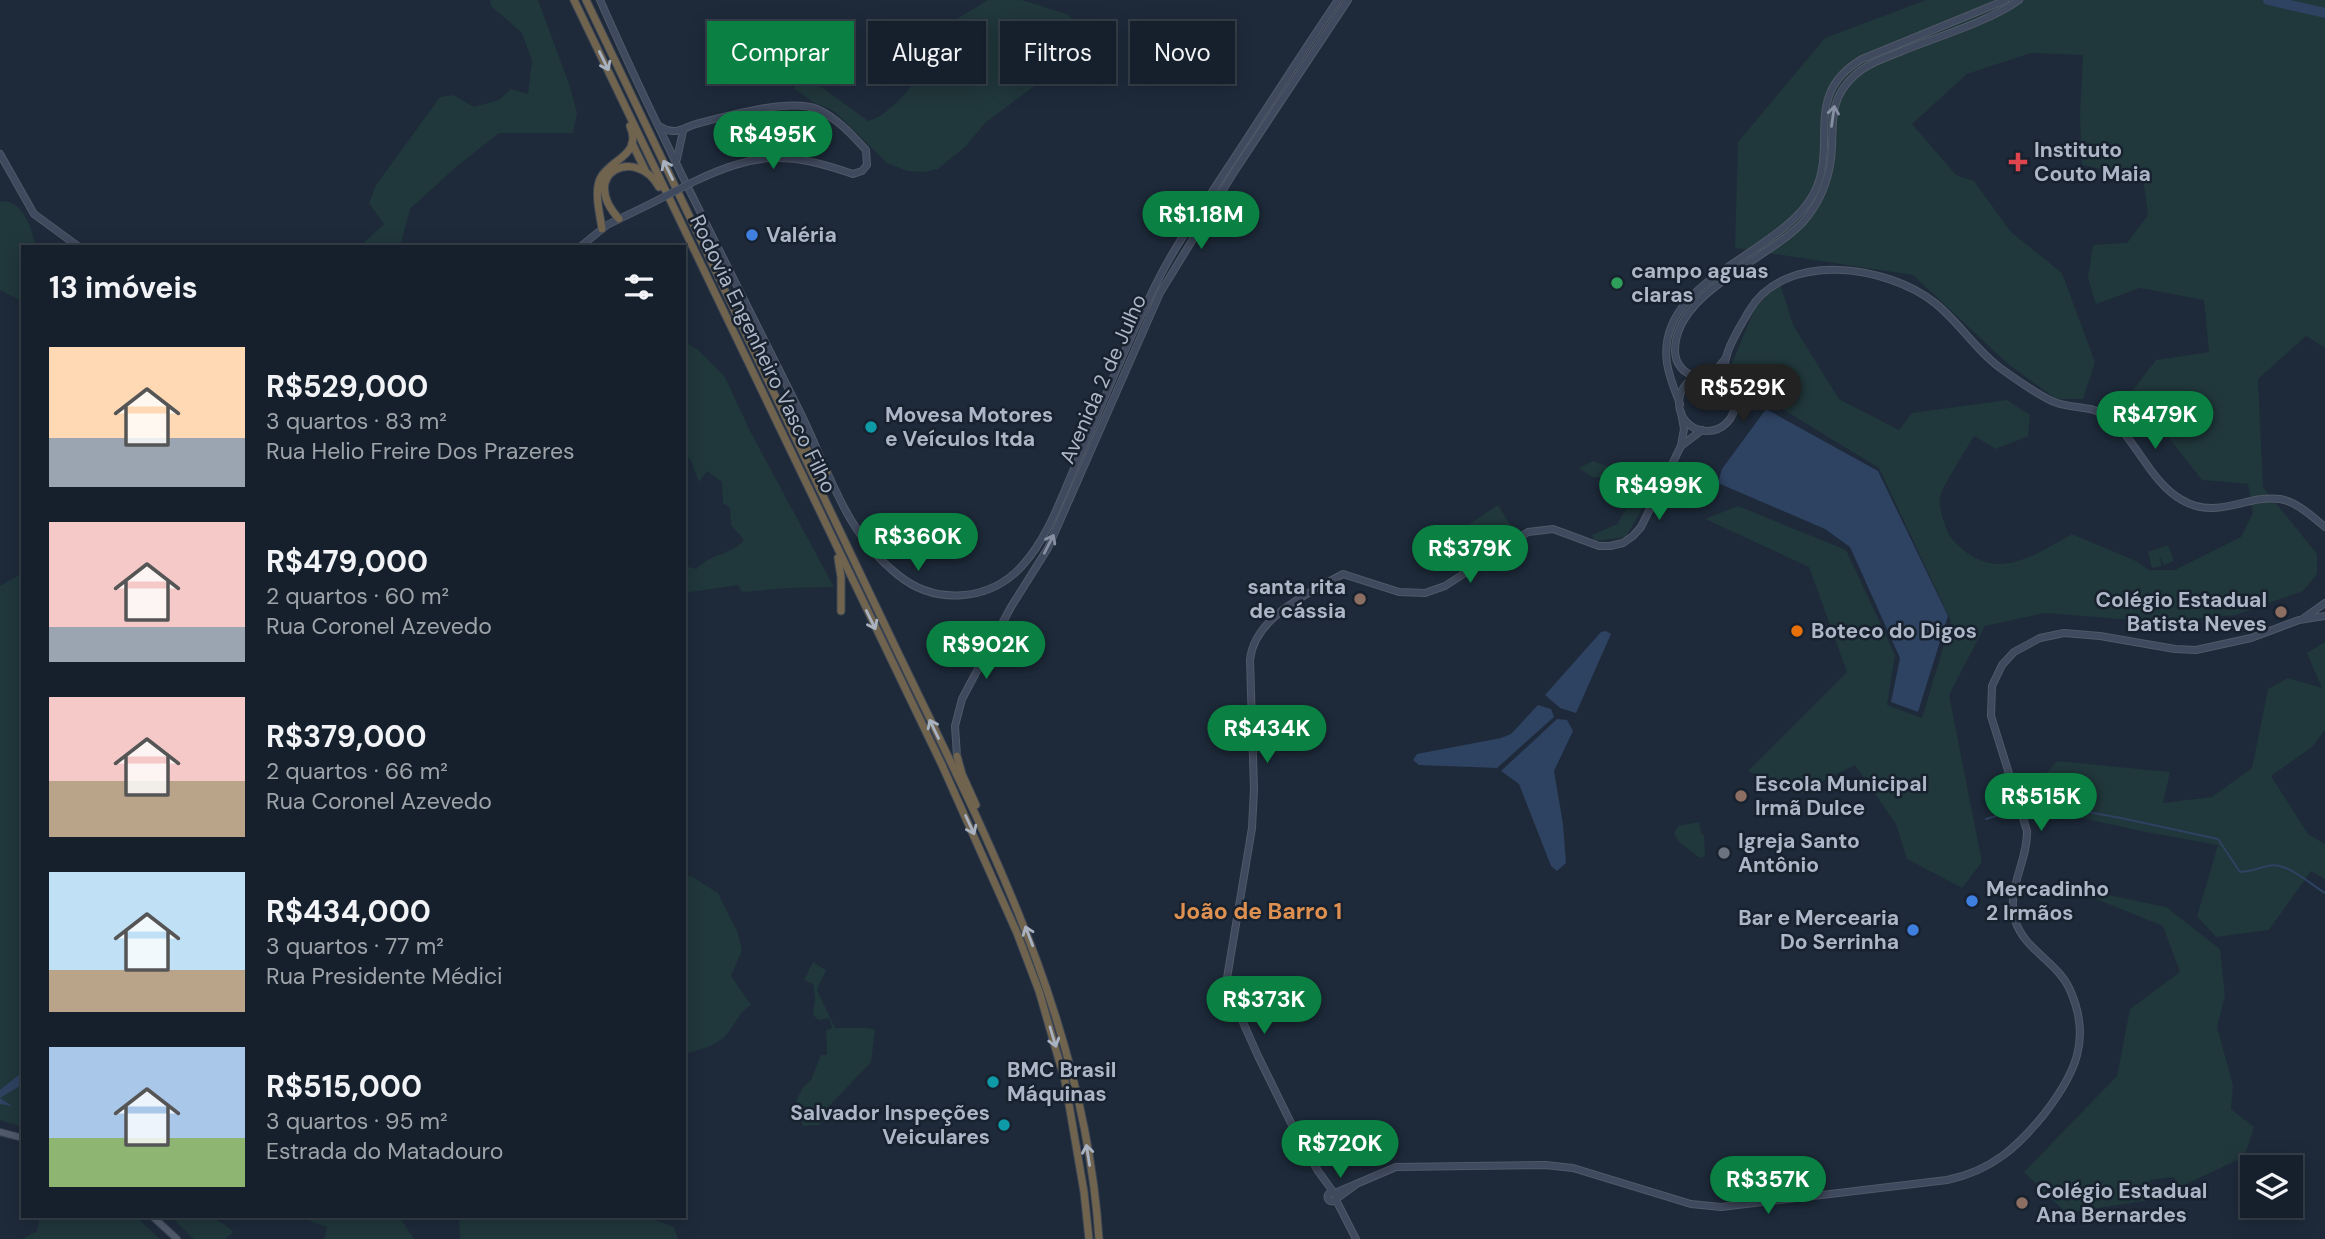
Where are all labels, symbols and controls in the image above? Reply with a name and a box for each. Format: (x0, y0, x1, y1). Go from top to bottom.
chip: Comprar (707, 21, 854, 84)
chip: Alugar (868, 21, 986, 84)
chip: Filtros (1000, 21, 1116, 84)
chip: Novo (1130, 21, 1235, 84)
one-way arrow (597, 50, 611, 71)
one-way arrow (1827, 105, 1840, 128)
pin: R$495K (716, 111, 830, 171)
text: R$495K (729, 119, 817, 149)
place label: Instituto Couto Maia (2034, 136, 2151, 188)
marker: Instituto Couto Maia (2008, 152, 2028, 172)
one-way arrow (660, 160, 674, 181)
pin: R$1.18M (1136, 191, 1266, 251)
text: R$1.18M (1158, 199, 1244, 229)
street label: Rodovia Engenheiro Vasco Filho (683, 210, 843, 498)
place label: Valéria (766, 221, 837, 249)
marker: Valéria (744, 227, 760, 243)
place label: campo aguas claras (1631, 257, 1769, 309)
text: 13 imóveis (49, 268, 198, 307)
icon: filters (620, 268, 658, 306)
marker: campo aguas claras (1609, 275, 1625, 291)
street label: Avenida 2 de Julho (1053, 290, 1153, 468)
pin: R$529K (1686, 364, 1800, 424)
text: R$529,000 (266, 367, 428, 406)
text: R$529K (1700, 372, 1786, 402)
icon: home (105, 375, 189, 459)
pin: R$479K (2098, 392, 2212, 451)
text: R$479K (2112, 399, 2198, 429)
place label: Movesa Motores e Veículos ltda (885, 401, 1053, 453)
text: 3 quartos · 83 m² (266, 406, 447, 436)
marker: Movesa Motores e Veículos ltda (863, 419, 879, 435)
text: Rua Helio Freire Dos Prazeres (266, 436, 575, 466)
pin: R$499K (1602, 462, 1716, 522)
text: R$499K (1615, 470, 1703, 500)
pin: R$360K (861, 514, 975, 573)
text: R$360K (874, 521, 962, 551)
pin: R$379K (1413, 526, 1527, 585)
text: R$379K (1428, 533, 1512, 563)
one-way arrow (1043, 534, 1057, 555)
text: R$479,000 (266, 542, 428, 581)
icon: home (105, 550, 189, 634)
place label: santa rita de cássia (1247, 573, 1346, 625)
text: 2 quartos · 60 m² (266, 581, 449, 611)
place label: Colégio Estadual Batista Neves (2096, 586, 2267, 638)
marker: santa rita de cássia (1352, 591, 1368, 607)
marker: Colégio Estadual Batista Neves (2273, 604, 2289, 620)
one-way arrow (865, 609, 879, 630)
text: Rua Coronel Azevedo (266, 611, 492, 641)
place label: Boteco do Digos (1811, 617, 1977, 645)
pin: R$902K (929, 622, 1043, 681)
marker: Boteco do Digos (1789, 623, 1805, 639)
text: R$902K (942, 629, 1030, 659)
pin: R$434K (1210, 706, 1324, 765)
text: R$434K (1223, 713, 1311, 743)
text: R$379,000 (266, 717, 427, 756)
one-way arrow (927, 719, 941, 740)
icon: home (105, 725, 189, 809)
text: 2 quartos · 66 m² (266, 756, 448, 786)
place label: Escola Municipal Irmã Dulce (1755, 770, 1927, 822)
pin: R$515K (1984, 774, 2098, 833)
text: R$515K (2001, 781, 2081, 811)
text: Rua Coronel Azevedo (266, 786, 492, 816)
marker: Escola Municipal Irmã Dulce (1733, 788, 1749, 804)
one-way arrow (964, 814, 977, 835)
place label: Igreja Santo Antônio (1738, 827, 1860, 879)
marker: Igreja Santo Antônio (1716, 845, 1732, 861)
place label: Mercadinho 2 Irmãos (1986, 875, 2109, 927)
text: R$434,000 (266, 892, 431, 931)
marker: Mercadinho 2 Irmãos (1964, 893, 1980, 909)
district label: João de Barro 1 (1174, 896, 1342, 926)
icon: home (105, 900, 189, 984)
place label: Bar e Mercearia Do Serrinha (1738, 904, 1899, 956)
marker: Bar e Mercearia Do Serrinha (1905, 922, 1921, 938)
one-way arrow (1021, 926, 1034, 948)
text: 3 quartos · 77 m² (266, 931, 444, 961)
text: Rua Presidente Médici (266, 961, 503, 991)
pin: R$373K (1207, 976, 1321, 1036)
text: R$373K (1222, 984, 1306, 1014)
one-way arrow (1048, 1025, 1061, 1047)
place label: BMC Brasil Máquinas (1007, 1056, 1116, 1108)
text: R$515,000 (266, 1067, 422, 1106)
marker: BMC Brasil Máquinas (985, 1074, 1001, 1090)
icon: home (105, 1075, 189, 1159)
place label: Salvador Inspeções Veiculares (790, 1099, 990, 1151)
text: 3 quartos · 95 m² (266, 1106, 448, 1136)
marker: Salvador Inspeções Veiculares (996, 1117, 1012, 1133)
pin: R$720K (1283, 1120, 1397, 1180)
text: R$720K (1298, 1128, 1382, 1158)
text: Estrada do Matadouro (266, 1136, 503, 1166)
one-way arrow (1081, 1145, 1094, 1167)
map controls (2240, 1155, 2303, 1218)
button: layers (2240, 1155, 2303, 1218)
pin: R$357K (1711, 1156, 1825, 1216)
text: R$357K (1726, 1164, 1810, 1194)
place label: Colégio Estadual Ana Bernardes (2036, 1177, 2207, 1229)
marker: Colégio Estadual Ana Bernardes (2014, 1195, 2030, 1211)

